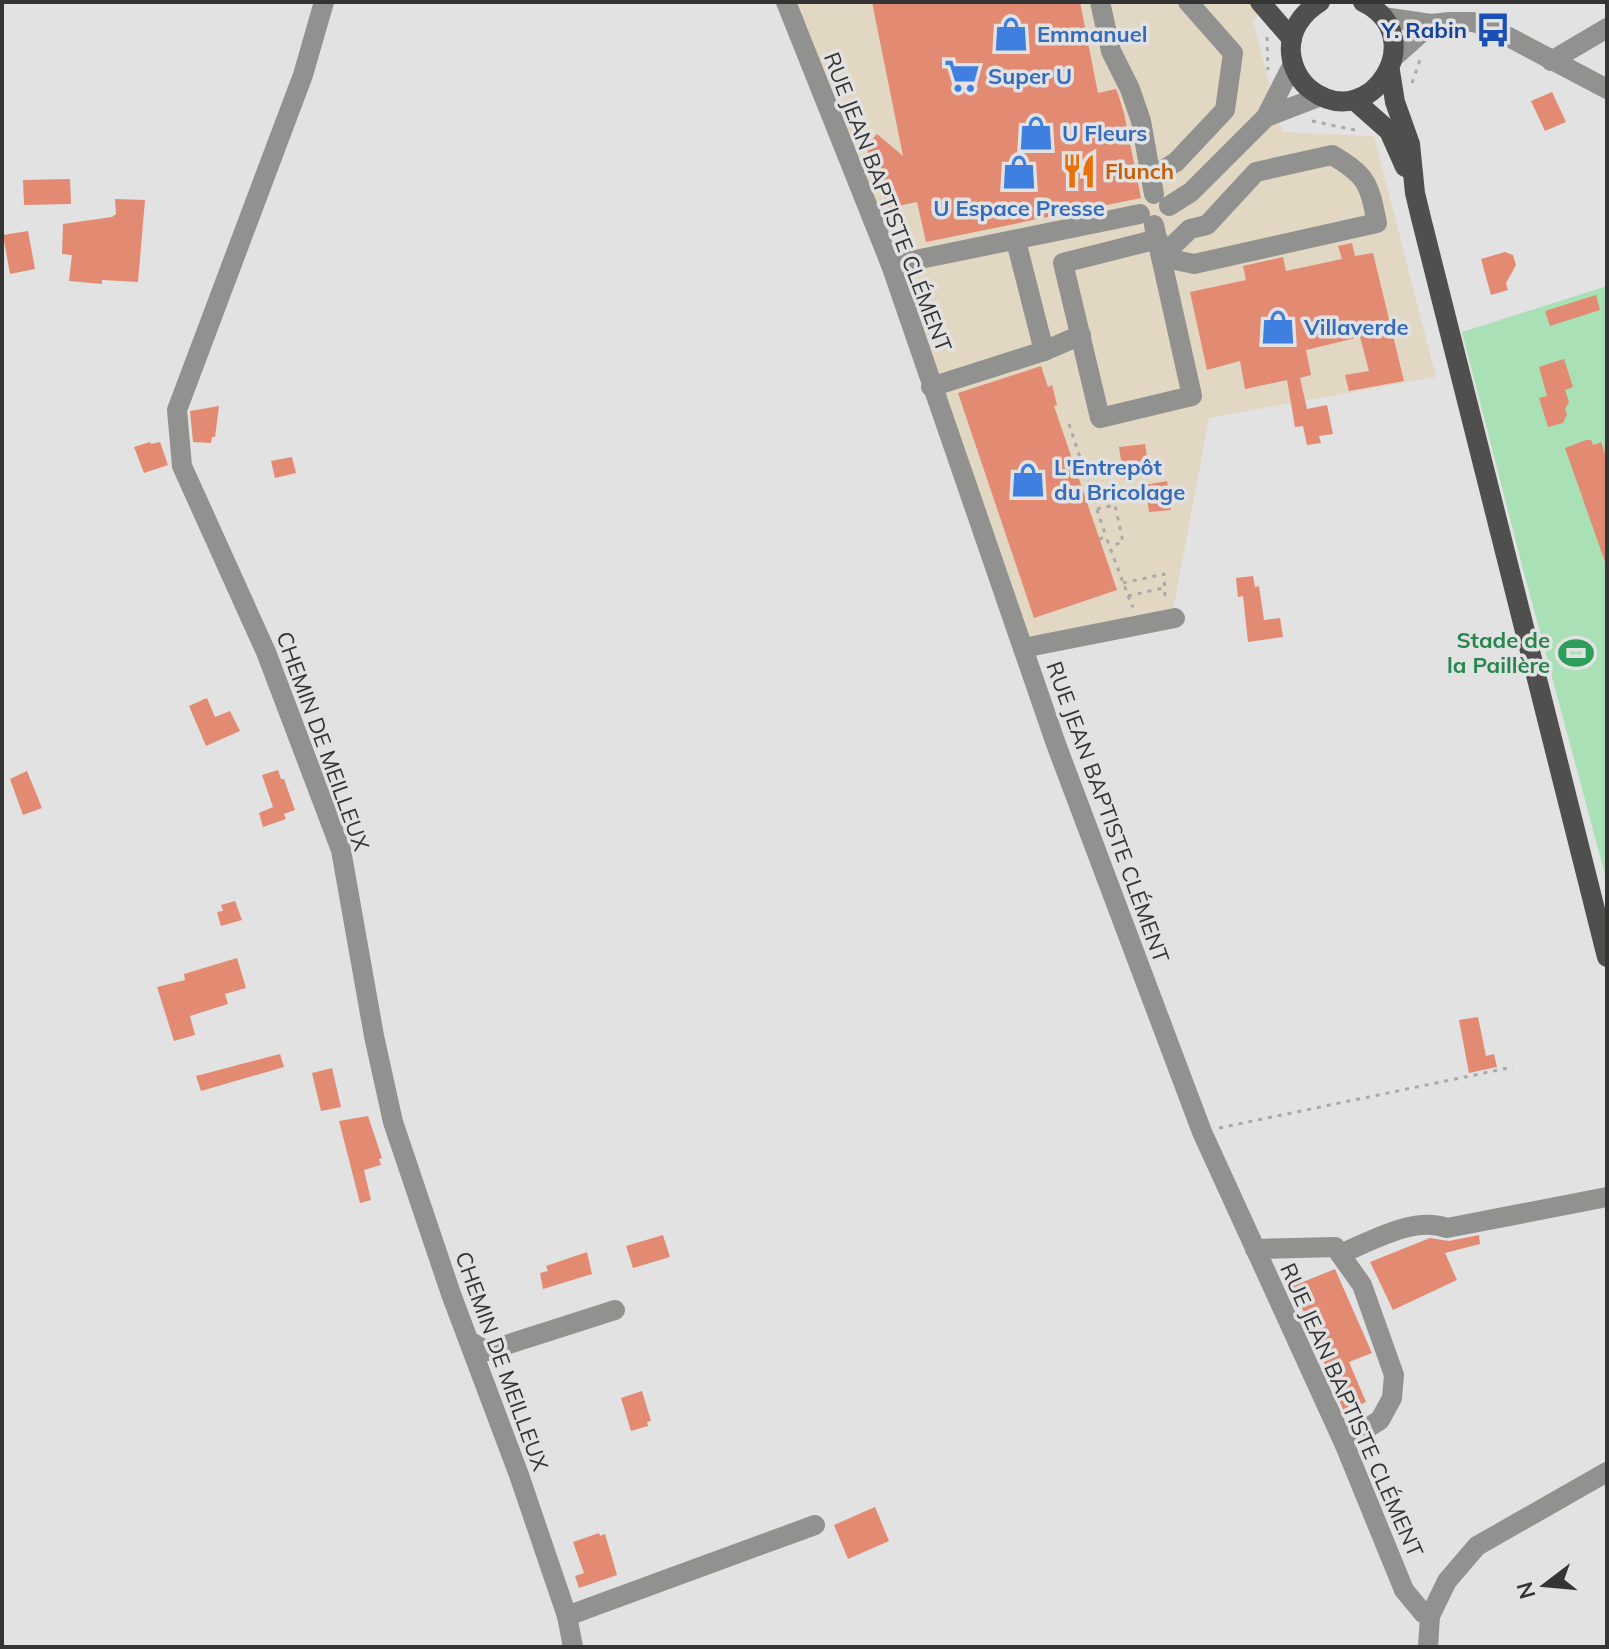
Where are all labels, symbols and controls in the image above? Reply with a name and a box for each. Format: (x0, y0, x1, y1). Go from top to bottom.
bus stop icon: Y. Rabin (1474, 11, 1512, 49)
shop icon: Emmanuel (992, 15, 1030, 53)
place label: Y. Rabin (1381, 16, 1467, 44)
place label: Emmanuel (1037, 20, 1147, 48)
street label: RUE JEAN BAPTISTE CLÉMENT (818, 48, 958, 356)
supermarket icon: Super U (943, 57, 981, 95)
place label: Super U (988, 62, 1072, 90)
shop icon: U Fleurs (1017, 114, 1055, 152)
place label: U Fleurs (1062, 119, 1147, 147)
restaurant icon: Flunch (1060, 152, 1098, 190)
shop icon: U Espace Presse (1000, 153, 1038, 191)
place label: Flunch (1105, 157, 1174, 185)
place label: U Espace Presse (933, 194, 1105, 222)
shop icon: Villaverde (1259, 308, 1297, 346)
place label: Villaverde (1303, 313, 1409, 341)
place label: L'Entrepôt du Bricolage (1054, 453, 1185, 506)
shop icon: L'Entrepôt du Bricolage (1009, 461, 1047, 499)
place label: Stade de la Paillère (1447, 626, 1550, 679)
street label: CHEMIN DE MEILLEUX (270, 628, 376, 855)
sports icon: Stade de la Paillère (1557, 634, 1595, 672)
street label: RUE JEAN BAPTISTE CLÉMENT (1040, 657, 1176, 967)
street label: CHEMIN DE MEILLEUX (449, 1248, 555, 1475)
street label: RUE JEAN BAPTISTE CLÉMENT (1274, 1259, 1430, 1561)
north arrow (1505, 1545, 1585, 1625)
text: N (1510, 1579, 1542, 1602)

